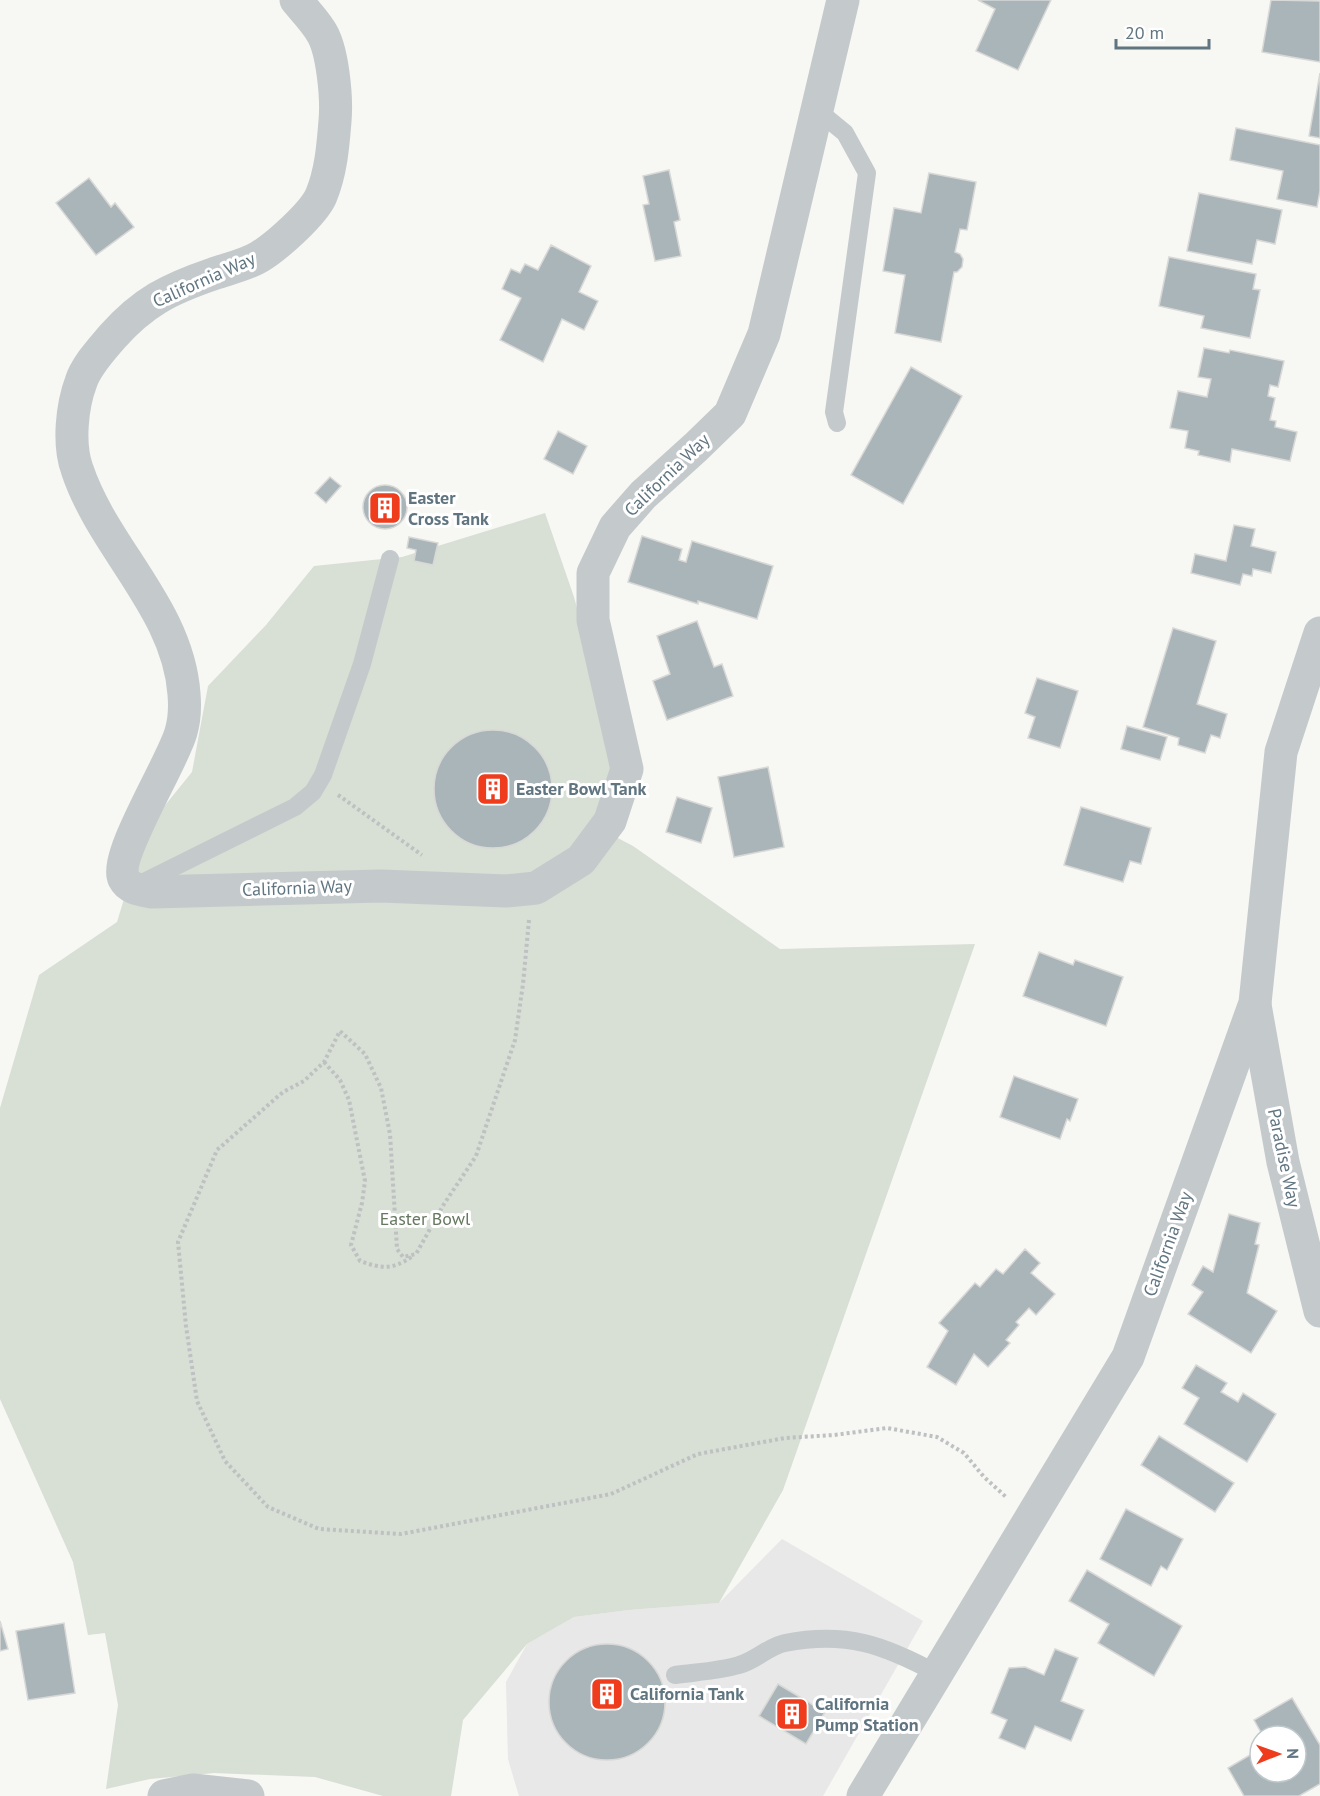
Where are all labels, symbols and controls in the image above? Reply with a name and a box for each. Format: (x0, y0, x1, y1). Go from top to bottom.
scale bar (1116, 12, 1209, 50)
text: 20 m (1125, 21, 1164, 44)
street label: California Way (149, 246, 259, 312)
street label: California Way (619, 428, 715, 521)
place label: Easter Cross Tank (408, 486, 489, 530)
building icon: Easter Cross Tank (367, 490, 403, 526)
building icon: Easter Bowl Tank (475, 771, 511, 807)
place label: Easter Bowl Tank (516, 777, 647, 800)
street label: California Way (242, 874, 353, 901)
street label: Paradise Way (1263, 1106, 1306, 1210)
street label: California Way (1138, 1188, 1197, 1299)
park label: Easter Bowl (380, 1207, 471, 1230)
building icon: California Tank (589, 1676, 625, 1712)
place label: California Tank (630, 1682, 744, 1705)
place label: California Pump Station (815, 1692, 919, 1736)
building icon: California Pump Station (774, 1696, 810, 1732)
north arrow (1248, 1724, 1308, 1784)
text: N (1283, 1748, 1303, 1759)

